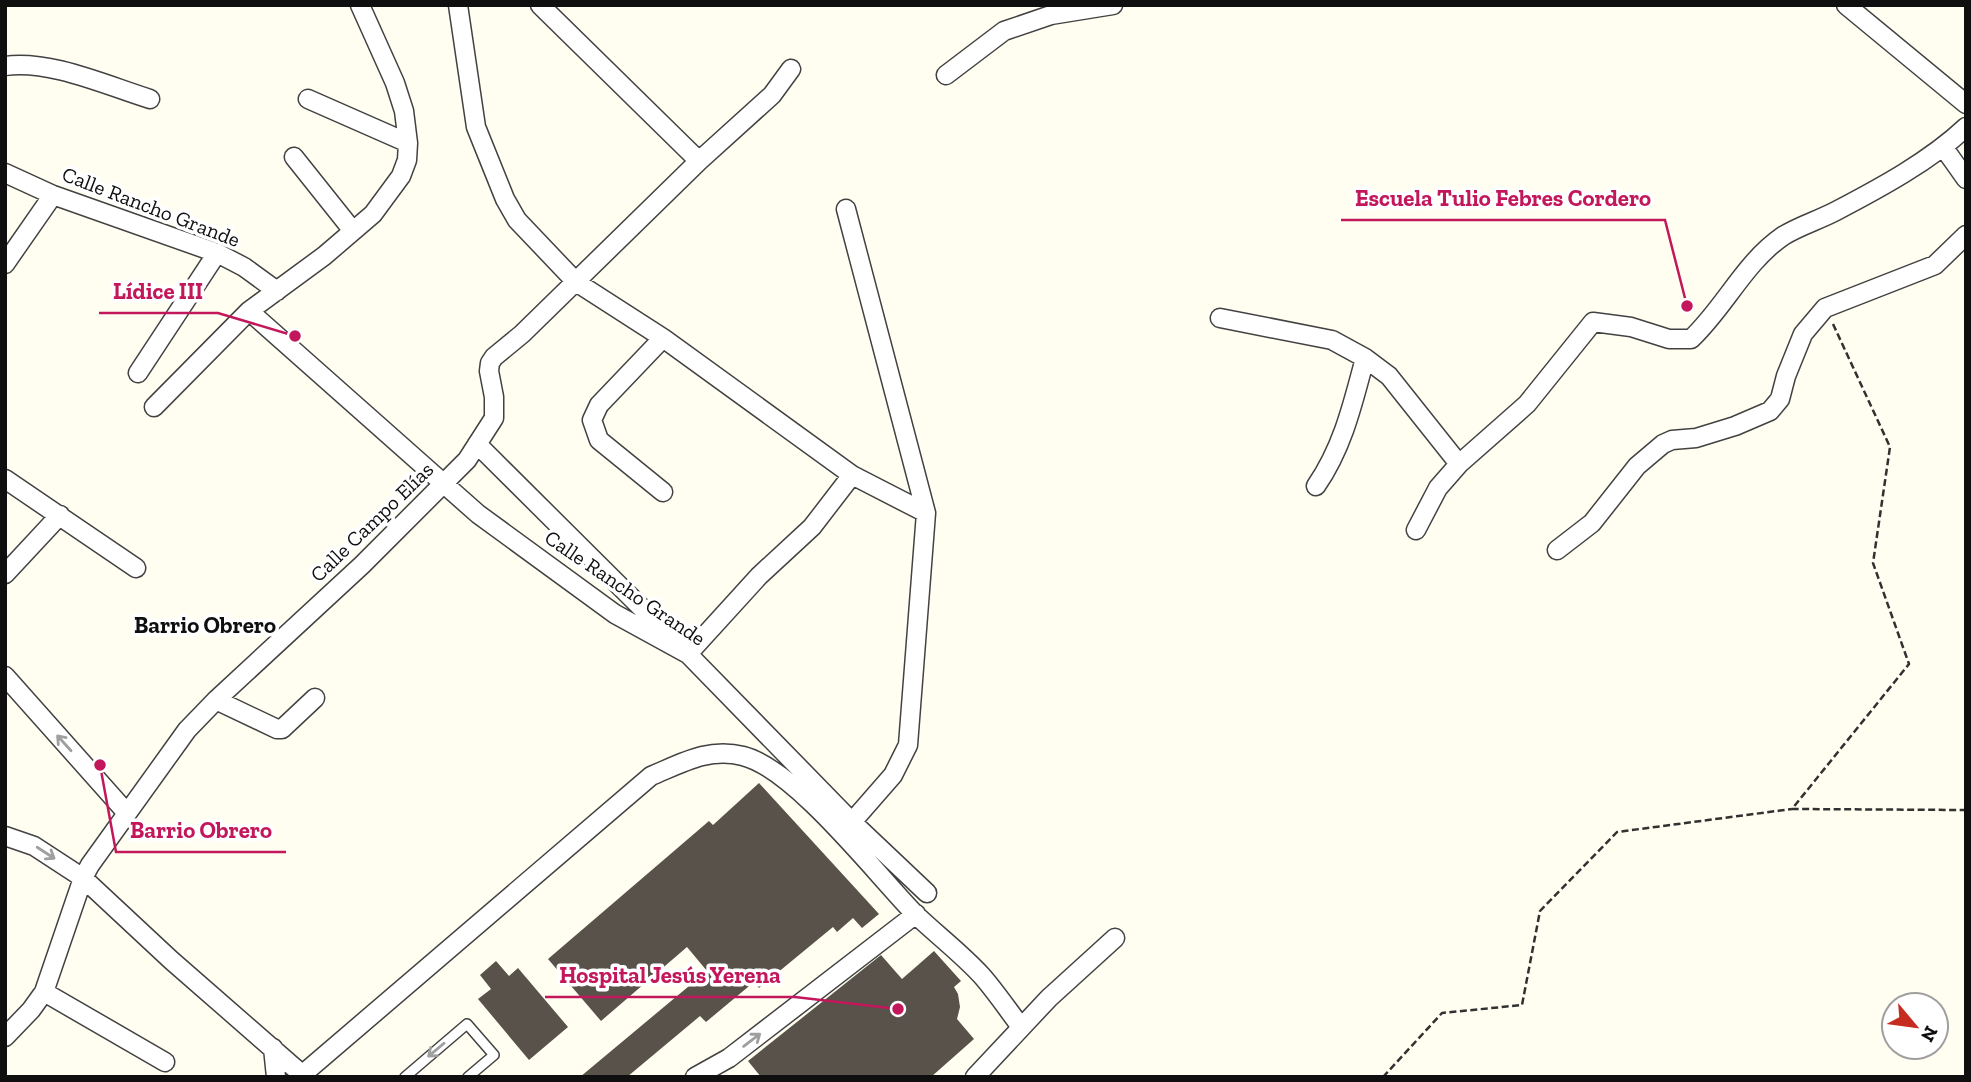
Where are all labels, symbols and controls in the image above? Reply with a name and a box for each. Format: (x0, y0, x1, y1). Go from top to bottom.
street label: Calle Rancho Grande (59, 161, 244, 252)
callout: Escuela Tulio Febres Cordero (1341, 176, 1665, 220)
text: Escuela Tulio Febres Cordero (1355, 184, 1651, 212)
callout: Lídice III (99, 269, 218, 313)
text: Lídice III (113, 277, 203, 305)
street label: Calle Campo Elías (305, 457, 438, 587)
street label: Calle Rancho Grande (540, 525, 711, 651)
district label: Barrio Obrero (134, 611, 276, 639)
one-way arrow (56, 734, 72, 752)
callout: Barrio Obrero (116, 808, 286, 852)
text: Barrio Obrero (130, 816, 272, 844)
one-way arrow (35, 847, 55, 861)
callout: Hospital Jesús Yerena (545, 953, 795, 997)
text: Hospital Jesús Yerena (559, 961, 781, 989)
north arrow (1880, 991, 1950, 1061)
text: N (1916, 1022, 1943, 1046)
one-way arrow (743, 1032, 761, 1047)
one-way arrow (427, 1042, 445, 1058)

